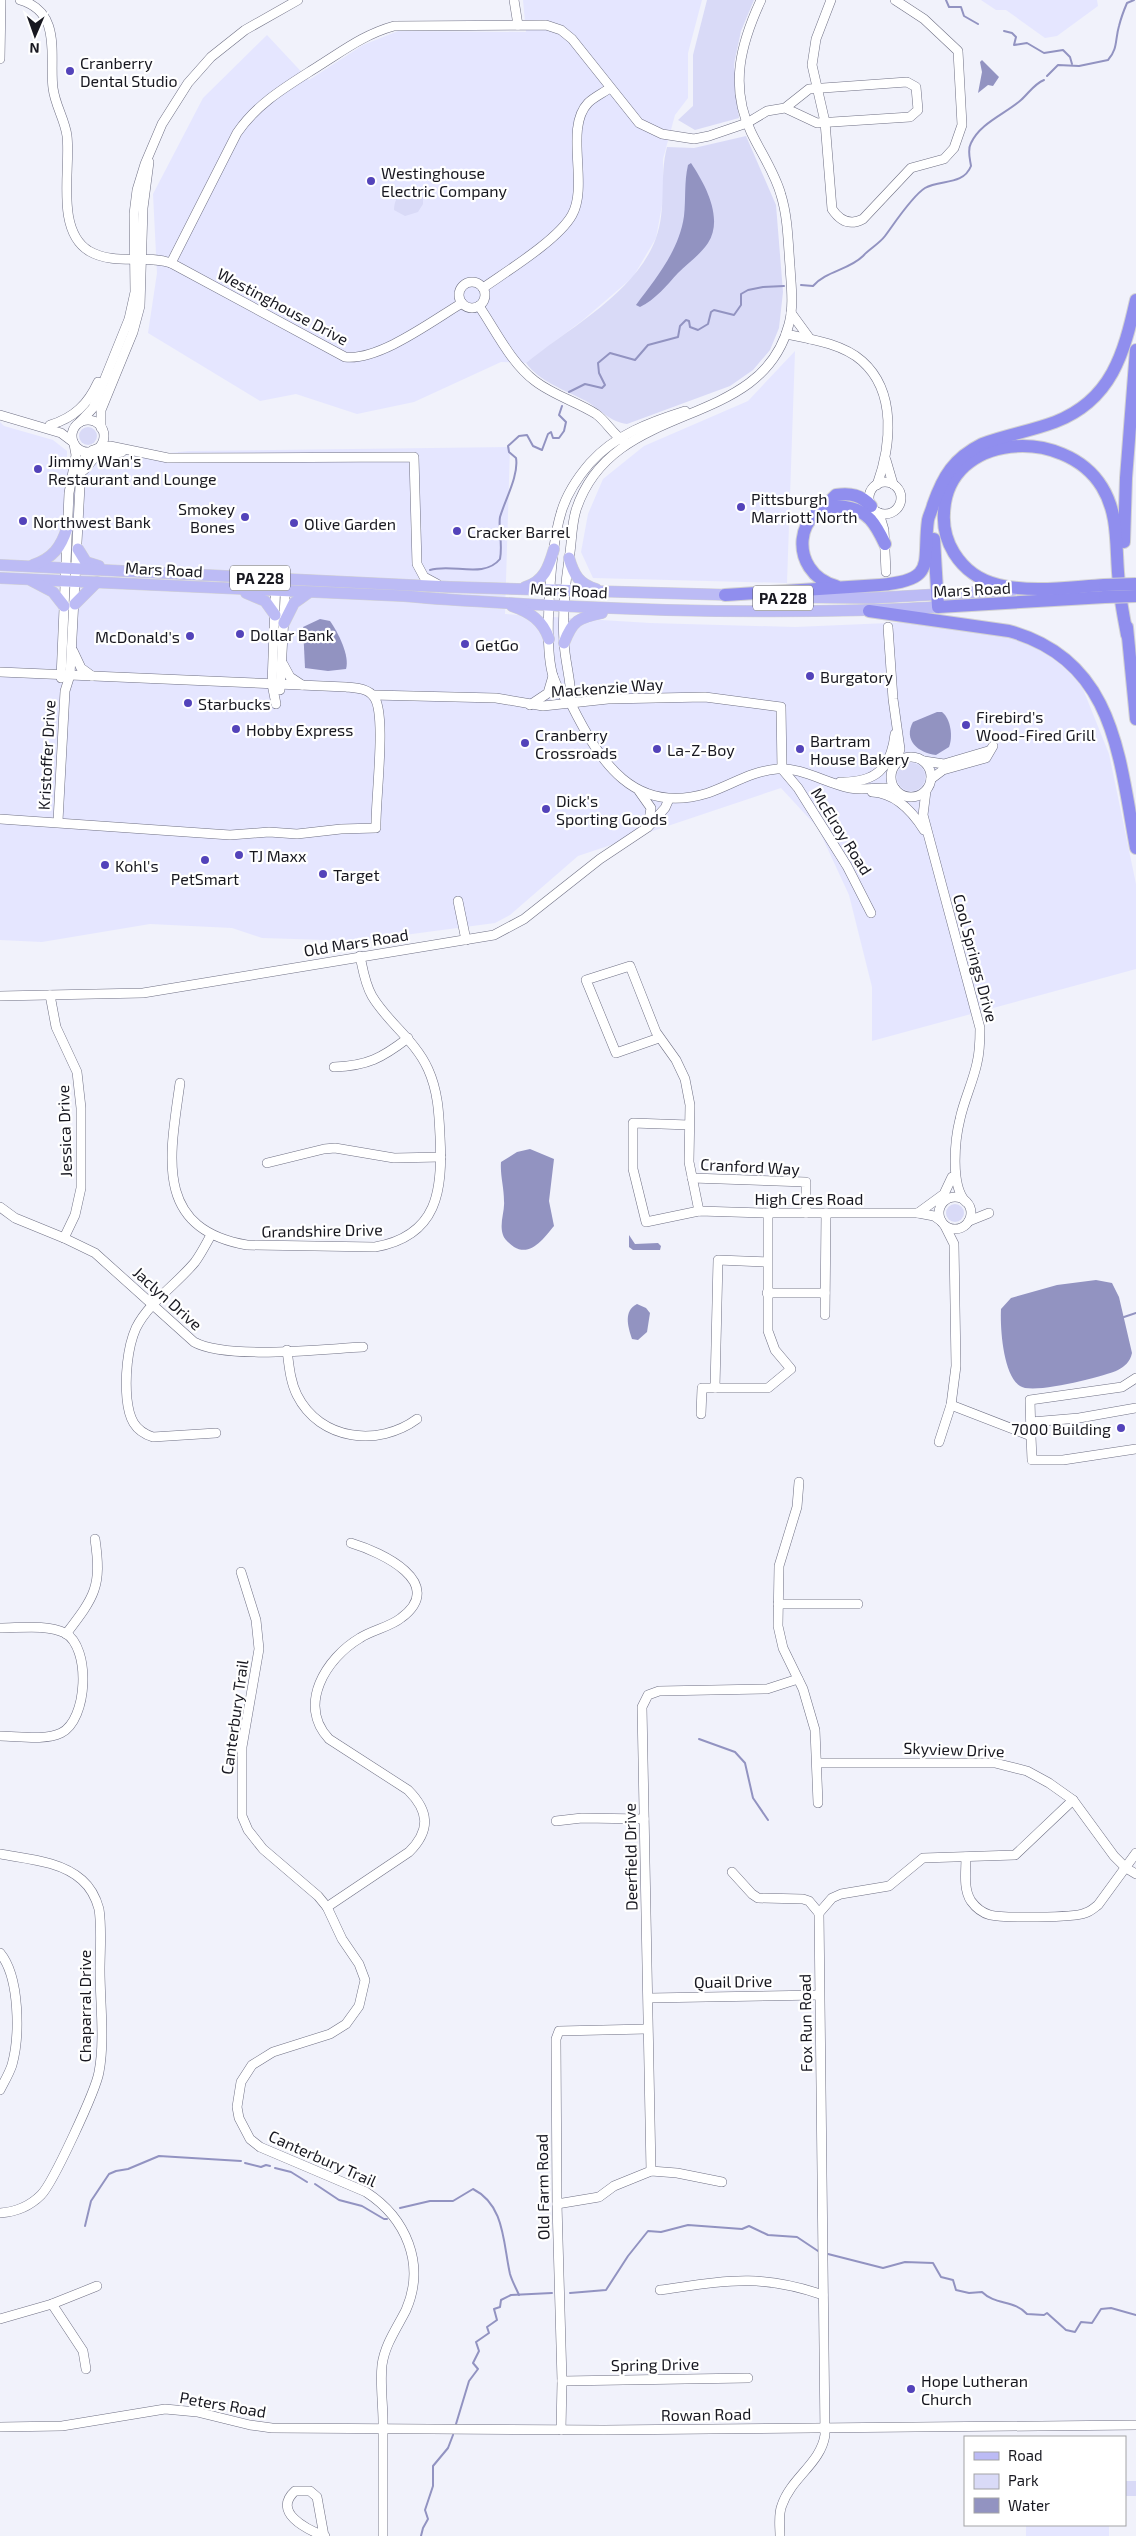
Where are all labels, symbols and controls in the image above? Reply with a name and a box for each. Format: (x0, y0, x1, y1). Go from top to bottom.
north arrow (10, 10, 60, 60)
text: N (29, 40, 40, 57)
place label: Cranberry Dental Studio (80, 53, 178, 90)
marker: Cranberry Dental Studio (64, 65, 76, 77)
place label: Westinghouse Electric Company (381, 163, 508, 200)
marker: Westinghouse Electric Company (365, 175, 377, 187)
street label: Westinghouse Drive (214, 263, 352, 349)
place label: Jimmy Wan's Restaurant and Lounge (48, 451, 217, 488)
marker: Jimmy Wan's Restaurant and Lounge (32, 463, 44, 475)
place label: Pittsburgh Marriott North (751, 489, 858, 526)
place label: Smokey Bones (178, 499, 236, 536)
marker: Pittsburgh Marriott North (735, 501, 747, 513)
marker: Smokey Bones (239, 511, 251, 523)
place label: Northwest Bank (33, 512, 151, 531)
place label: Olive Garden (304, 514, 396, 533)
marker: Northwest Bank (17, 515, 29, 527)
marker: Olive Garden (288, 517, 300, 529)
place label: Cracker Barrel (467, 522, 570, 541)
marker: Cracker Barrel (451, 525, 463, 537)
street label: Mars Road (125, 557, 203, 581)
road number: PA 228 (230, 566, 290, 590)
street label: Mars Road (933, 577, 1011, 601)
street label: Mars Road (530, 578, 608, 602)
road number: PA 228 (753, 586, 813, 610)
place label: Dollar Bank (250, 625, 334, 644)
place label: McDonald's (95, 627, 180, 646)
marker: Dollar Bank (234, 628, 246, 640)
marker: McDonald's (184, 630, 196, 642)
place label: GetGo (475, 635, 519, 654)
marker: GetGo (459, 638, 471, 650)
place label: Burgatory (820, 667, 894, 686)
marker: Burgatory (804, 670, 816, 682)
street label: Mackenzie Way (550, 674, 664, 700)
place label: Starbucks (198, 694, 271, 713)
marker: Starbucks (182, 697, 194, 709)
street label: Kristoffer Drive (34, 699, 58, 811)
place label: Firebird's Wood-Fired Grill (976, 707, 1096, 744)
marker: Firebird's Wood-Fired Grill (960, 719, 972, 731)
place label: Hobby Express (246, 720, 353, 739)
marker: Hobby Express (230, 723, 242, 735)
place label: Cranberry Crossroads (535, 725, 617, 762)
place label: Bartram House Bakery (810, 731, 910, 768)
marker: Cranberry Crossroads (519, 737, 531, 749)
place label: La-Z-Boy (667, 740, 735, 759)
marker: La-Z-Boy (651, 743, 663, 755)
marker: Bartram House Bakery (794, 743, 806, 755)
street label: McElroy Road (808, 784, 876, 878)
place label: Dick's Sporting Goods (556, 791, 667, 828)
marker: Dick's Sporting Goods (540, 803, 552, 815)
place label: TJ Maxx (249, 846, 307, 865)
marker: TJ Maxx (233, 849, 245, 861)
marker: PetSmart (199, 854, 211, 866)
place label: Kohl's (115, 856, 159, 875)
marker: Kohl's (99, 859, 111, 871)
place label: Target (333, 865, 379, 884)
marker: Target (317, 868, 329, 880)
place label: PetSmart (171, 869, 239, 888)
street label: Cool Springs Drive (950, 892, 1002, 1024)
street label: Old Mars Road (302, 924, 410, 960)
street label: Jessica Drive (53, 1084, 75, 1178)
street label: Cranford Way (700, 1154, 801, 1178)
street label: High Cres Road (755, 1189, 863, 1208)
street label: Grandshire Drive (261, 1219, 383, 1241)
street label: Jaclyn Drive (130, 1262, 206, 1334)
place label: 7000 Building (1011, 1419, 1111, 1438)
marker: 7000 Building (1115, 1422, 1127, 1434)
street label: Canterbury Trail (217, 1658, 252, 1776)
street label: Skyview Drive (903, 1738, 1005, 1760)
street label: Deerfield Drive (620, 1803, 640, 1911)
street label: Chaparral Drive (75, 1950, 94, 2062)
street label: Quail Drive (694, 1971, 772, 1992)
street label: Fox Run Road (795, 1974, 815, 2072)
street label: Canterbury Trail (266, 2126, 380, 2190)
street label: Old Farm Road (532, 2134, 552, 2240)
street label: Spring Drive (611, 2354, 699, 2374)
place label: Hope Lutheran Church (921, 2371, 1028, 2408)
marker: Hope Lutheran Church (905, 2383, 917, 2395)
street label: Peters Road (178, 2387, 268, 2421)
street label: Rowan Road (661, 2404, 751, 2424)
legend (964, 2436, 1126, 2526)
text: Road (1008, 2446, 1043, 2464)
text: Park (1008, 2471, 1039, 2489)
text: Water (1008, 2496, 1050, 2514)

